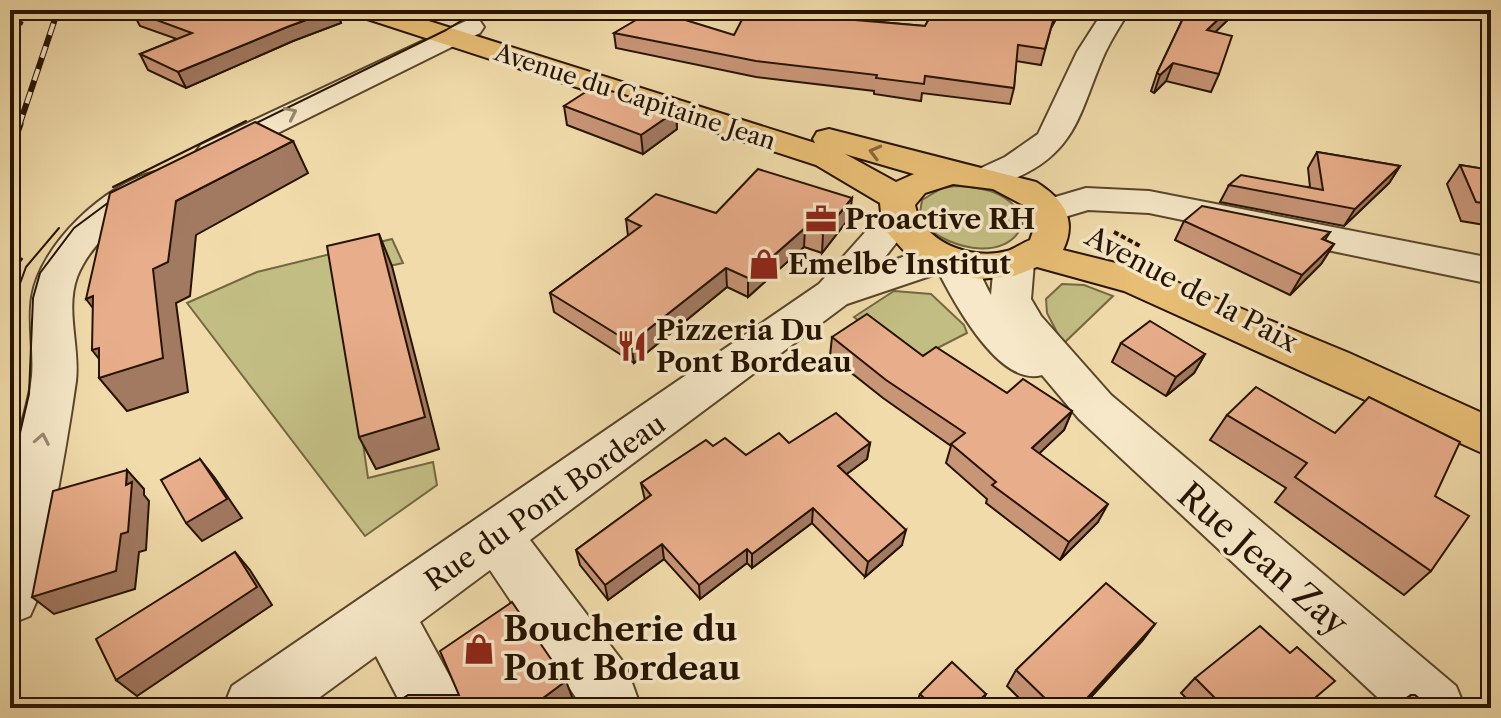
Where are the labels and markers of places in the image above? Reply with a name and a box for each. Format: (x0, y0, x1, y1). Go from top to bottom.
office icon: Proactive RH (804, 202, 838, 236)
place label: Proactive RH (845, 202, 1035, 236)
shop icon: Emelbe Institut (747, 247, 781, 281)
place label: Emelbe Institut (788, 247, 1012, 281)
place label: Pizzeria Du Pont Bordeau (656, 313, 852, 379)
restaurant icon: Pizzeria Du Pont Bordeau (615, 329, 649, 363)
place label: Boucherie du Pont Bordeau (503, 608, 741, 689)
shop icon: Boucherie du Pont Bordeau (462, 632, 496, 666)

